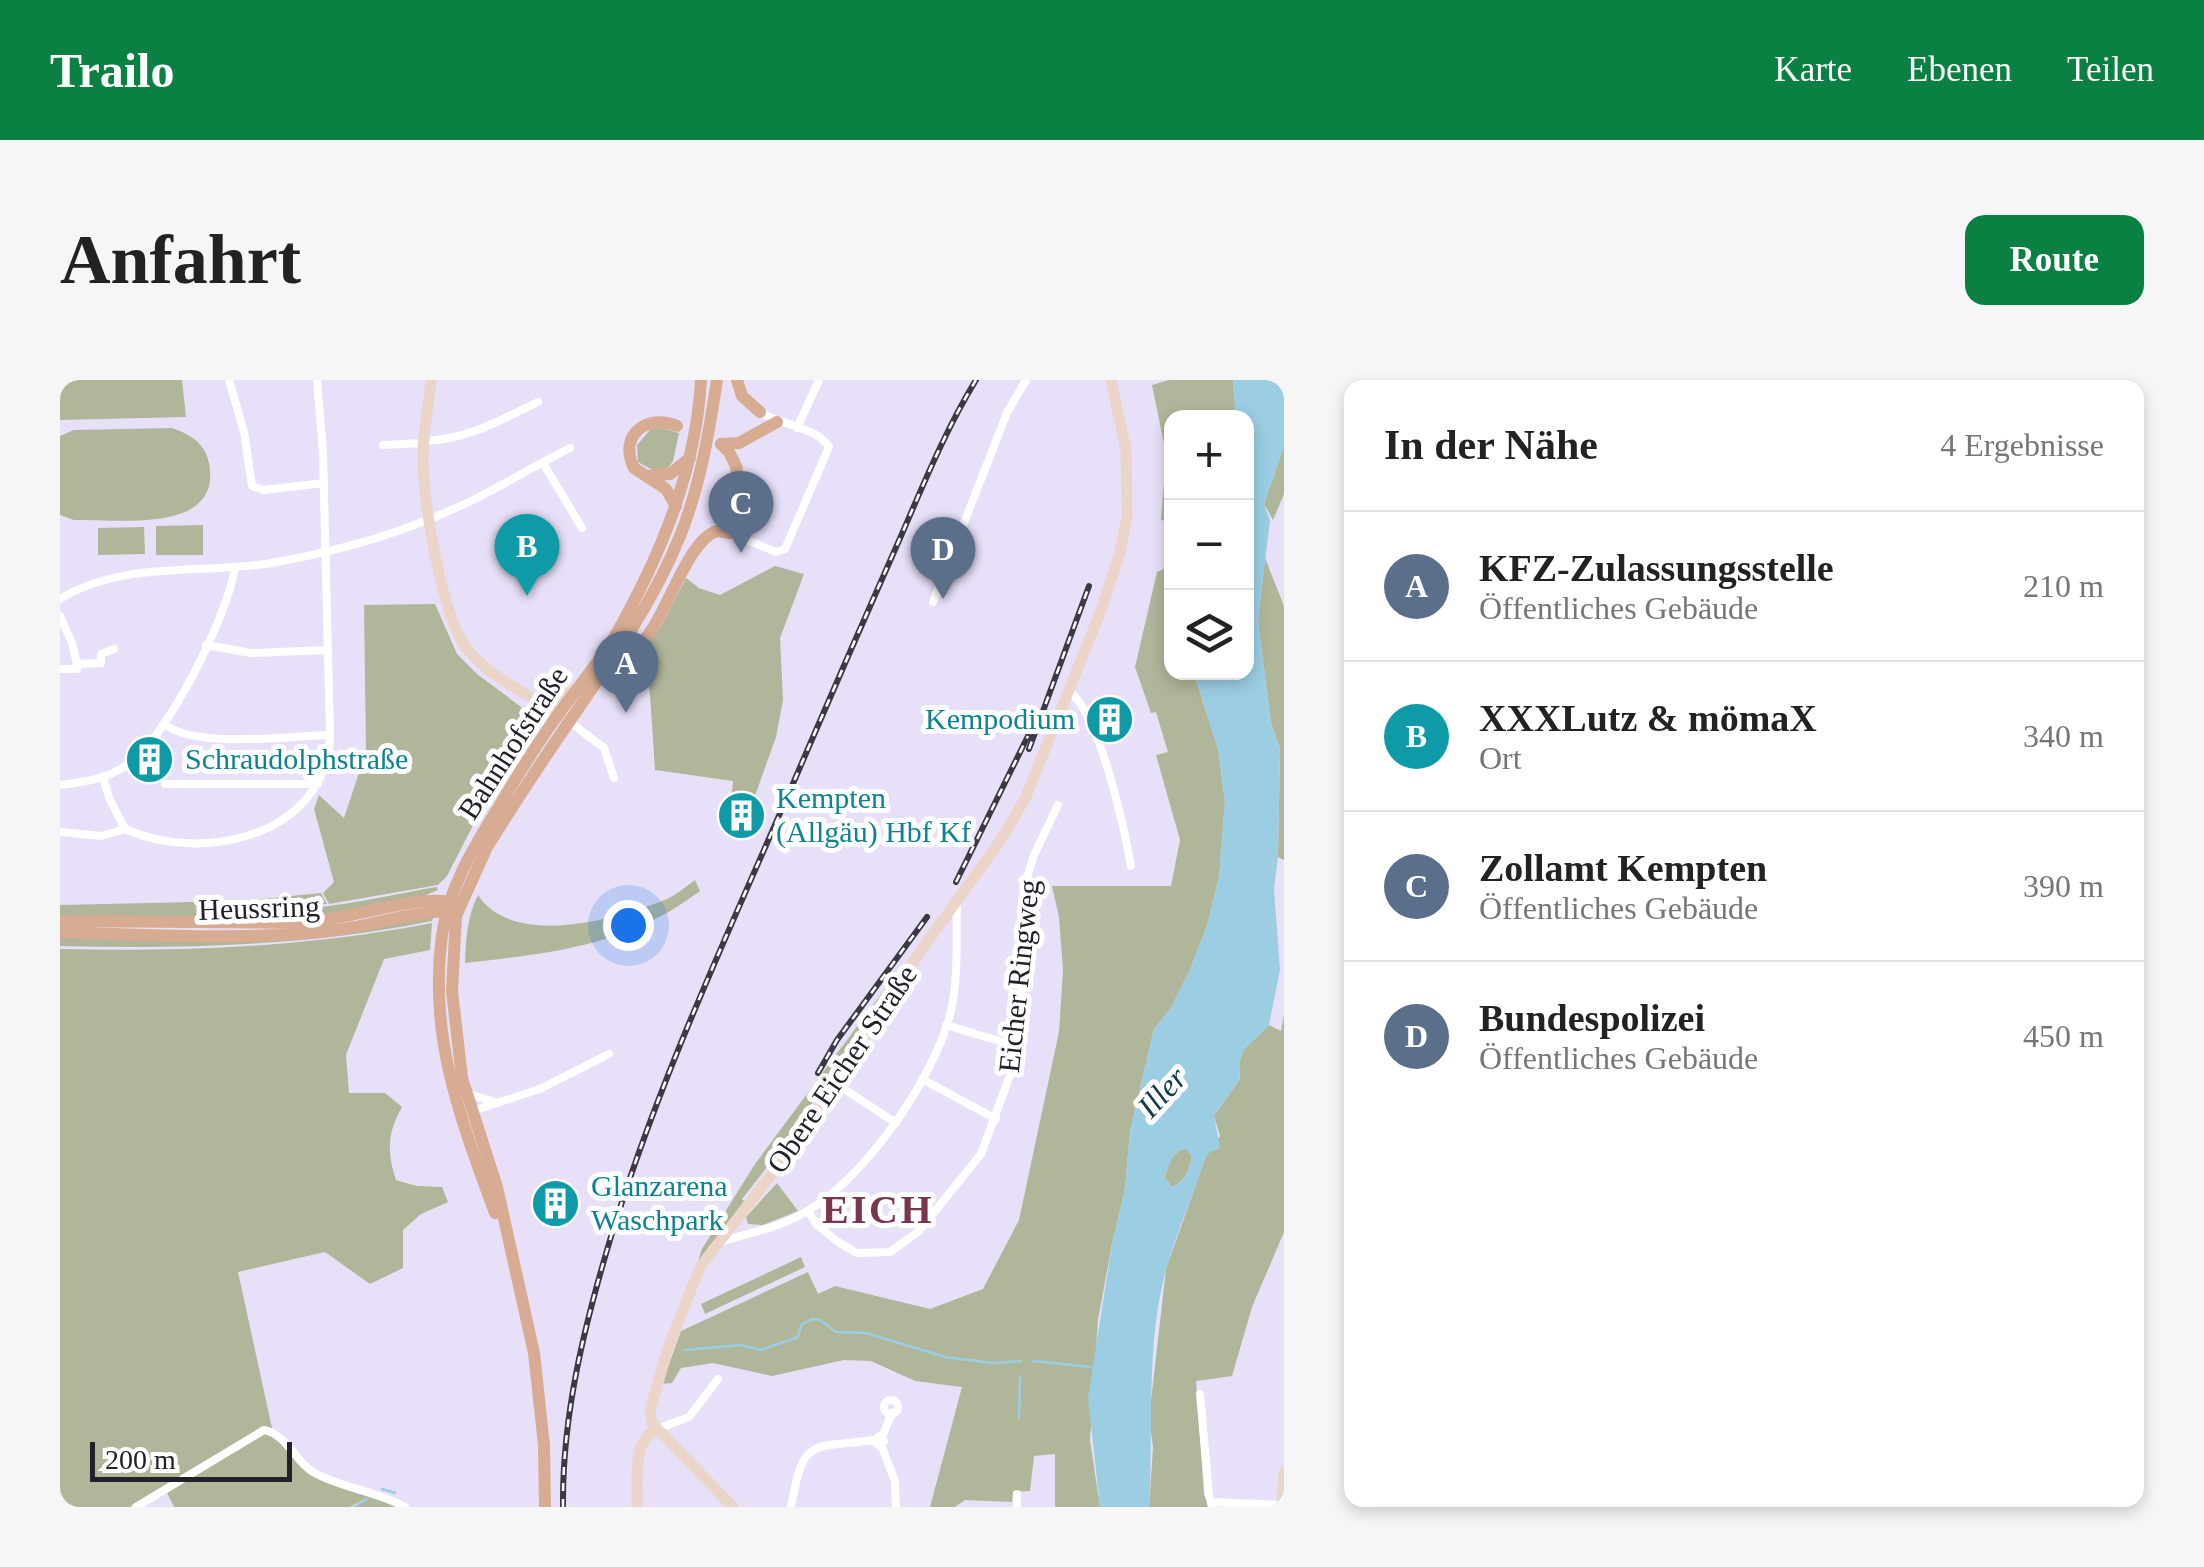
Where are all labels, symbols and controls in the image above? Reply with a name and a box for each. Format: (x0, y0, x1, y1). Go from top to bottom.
text: Trailo (50, 44, 174, 97)
text: Karte (1774, 50, 1852, 89)
text: Ebenen (1907, 50, 2012, 89)
text: Teilen (2067, 50, 2154, 89)
button: Route (1965, 215, 2144, 305)
text: Anfahrt (60, 221, 301, 298)
map controls (1164, 410, 1254, 680)
button: + (1164, 410, 1254, 500)
text: In der Nähe (1384, 422, 1598, 468)
text: 4 Ergebnisse (1940, 427, 2104, 463)
pin: C (708, 470, 774, 553)
button: − (1164, 500, 1254, 590)
pin: B (494, 514, 560, 596)
pin: D (910, 516, 976, 599)
text: KFZ-Zulassungsstelle (1479, 547, 1834, 589)
text: A (1405, 568, 1428, 604)
text: 210 m (2023, 568, 2104, 604)
button: layers (1164, 590, 1254, 680)
text: Öffentliches Gebäude (1479, 590, 1758, 626)
pin: A (594, 630, 658, 713)
street label: Bahnhofstraße (451, 660, 574, 825)
building icon: Kempodium (1084, 693, 1136, 745)
text: XXXLutz & mömaX (1479, 697, 1817, 739)
place label: Kempodium (925, 702, 1075, 735)
text: B (1406, 718, 1427, 754)
text: 340 m (2023, 718, 2104, 754)
building icon: Schraudolphstraße (124, 733, 176, 785)
text: Ort (1479, 740, 1522, 776)
place label: Schraudolphstraße (185, 742, 408, 775)
place label: Kempten (Allgäu) Hbf Kf (776, 781, 971, 849)
building icon: Kempten (Allgäu) Hbf Kf (715, 789, 767, 841)
text: Zollamt Kempten (1479, 847, 1767, 889)
text: C (1405, 868, 1428, 904)
text: 390 m (2023, 868, 2104, 904)
street label: Eicher Ringweg (992, 878, 1045, 1074)
street label: Heussring (198, 889, 320, 926)
text: Öffentliches Gebäude (1479, 890, 1758, 926)
your location (603, 900, 654, 951)
street label: Obere Eicher Straße (760, 959, 923, 1179)
text: Bundespolizei (1479, 997, 1705, 1039)
text: D (1405, 1018, 1428, 1054)
text: 450 m (2023, 1018, 2104, 1054)
text: Öffentliches Gebäude (1479, 1040, 1758, 1076)
water label: Iller (1129, 1059, 1194, 1125)
place label: Glanzarena Waschpark (591, 1169, 728, 1236)
building icon: Glanzarena Waschpark (530, 1177, 582, 1229)
district label: EICH (822, 1187, 934, 1232)
scale bar (90, 1437, 292, 1482)
text: 200 m (105, 1444, 176, 1475)

